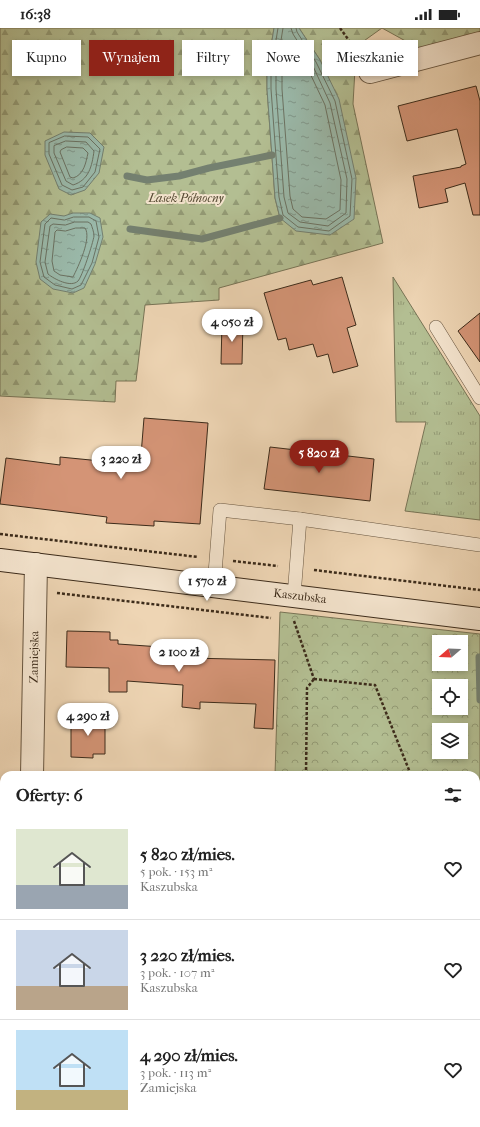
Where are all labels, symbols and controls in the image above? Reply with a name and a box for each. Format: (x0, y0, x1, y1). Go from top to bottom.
text: 16:38 (20, 5, 51, 23)
chip: Kupno (12, 40, 81, 76)
chip: Wynajem (89, 40, 174, 76)
chip: Filtry (182, 40, 244, 76)
chip: Nowe (252, 40, 314, 76)
chip: Mieszkanie (322, 40, 418, 76)
park label: Lasek Północny (148, 191, 225, 205)
pin: 4 050 zł (191, 309, 273, 343)
text: 4 050 zł (211, 314, 253, 329)
pin: 5 820 zł (278, 440, 360, 474)
text: 5 820 zł (299, 445, 339, 460)
pin: 3 220 zł (80, 446, 162, 480)
text: 3 220 zł (101, 451, 141, 466)
pin: 1 570 zł (166, 568, 248, 602)
text: 1 570 zł (188, 573, 226, 588)
street label: Kaszubska (273, 586, 328, 606)
street label: Zamiejska (27, 630, 41, 683)
north arrow (432, 635, 468, 671)
map controls (432, 635, 468, 759)
pin: 2 100 zł (138, 639, 220, 673)
text: 2 100 zł (159, 644, 199, 659)
button: locate (432, 679, 468, 715)
pin: 4 290 zł (47, 703, 129, 737)
text: 4 290 zł (66, 708, 110, 723)
button: layers (432, 723, 468, 759)
icon: filters (442, 784, 464, 806)
text: Oferty: 6 (16, 785, 83, 805)
text: 5 820 zł/mies. (140, 844, 235, 864)
icon: home (48, 845, 96, 893)
icon: heart (442, 858, 464, 880)
text: 5 pok. · 153 m² (140, 864, 212, 879)
text: Kaszubska (140, 879, 198, 894)
text: 3 220 zł/mies. (140, 945, 234, 965)
icon: home (48, 946, 96, 994)
icon: heart (442, 959, 464, 981)
text: 3 pok. · 107 m² (140, 965, 215, 980)
text: Kaszubska (140, 980, 198, 995)
text: 4 290 zł/mies. (140, 1045, 238, 1065)
icon: home (48, 1046, 96, 1094)
icon: heart (442, 1059, 464, 1081)
text: 3 pok. · 113 m² (140, 1065, 211, 1080)
text: Zamiejska (140, 1080, 197, 1095)

